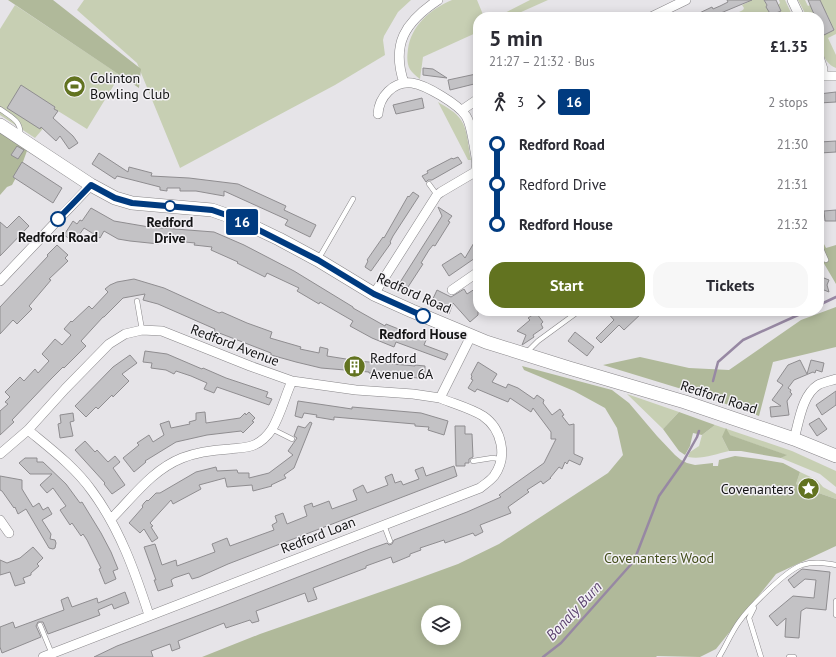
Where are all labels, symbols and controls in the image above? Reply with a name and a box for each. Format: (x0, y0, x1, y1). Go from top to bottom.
text: 5 min (489, 24, 543, 52)
text: £1.35 (770, 37, 808, 56)
text: 21:27 – 21:32 · Bus (489, 53, 595, 70)
place label: Colinton Bowling Club (90, 69, 170, 103)
sports icon: Colinton Bowling Club (62, 73, 88, 99)
icon: walk (489, 91, 511, 113)
icon: forward (530, 91, 552, 113)
text: 16 (566, 93, 582, 111)
text: 3 (517, 94, 524, 111)
text: 2 stops (768, 94, 808, 111)
text: Redford Road (519, 135, 605, 154)
text: 21:30 (777, 136, 808, 153)
text: Redford Drive (519, 175, 606, 194)
text: 21:31 (777, 176, 808, 193)
marker: Redford Drive (164, 200, 176, 212)
line badge: 16 (224, 209, 260, 235)
marker: Redford Road (50, 211, 66, 227)
place label: Redford Drive (147, 213, 193, 247)
text: 16 (234, 213, 250, 231)
text: Redford House (519, 215, 613, 234)
text: 21:32 (777, 216, 808, 233)
place label: Redford Road (18, 228, 98, 246)
button: Start (489, 262, 645, 308)
button: Tickets (653, 262, 808, 308)
street label: Redford Road (374, 269, 454, 317)
marker: Redford House (415, 308, 431, 324)
street label: Redford Avenue (188, 320, 282, 370)
place label: Redford House (379, 325, 467, 343)
place label: Redford Avenue 6A (370, 349, 434, 383)
building icon: Redford Avenue 6A (342, 353, 368, 379)
street label: Redford Road (678, 376, 760, 418)
place icon: Covenanters (796, 476, 822, 502)
place label: Covenanters (721, 480, 794, 498)
street label: Redford Loan (278, 513, 358, 557)
park label: Covenanters Wood (604, 549, 714, 567)
water label: Bonaly Burn (541, 577, 606, 644)
map controls (421, 605, 461, 645)
button: layers (421, 605, 461, 645)

